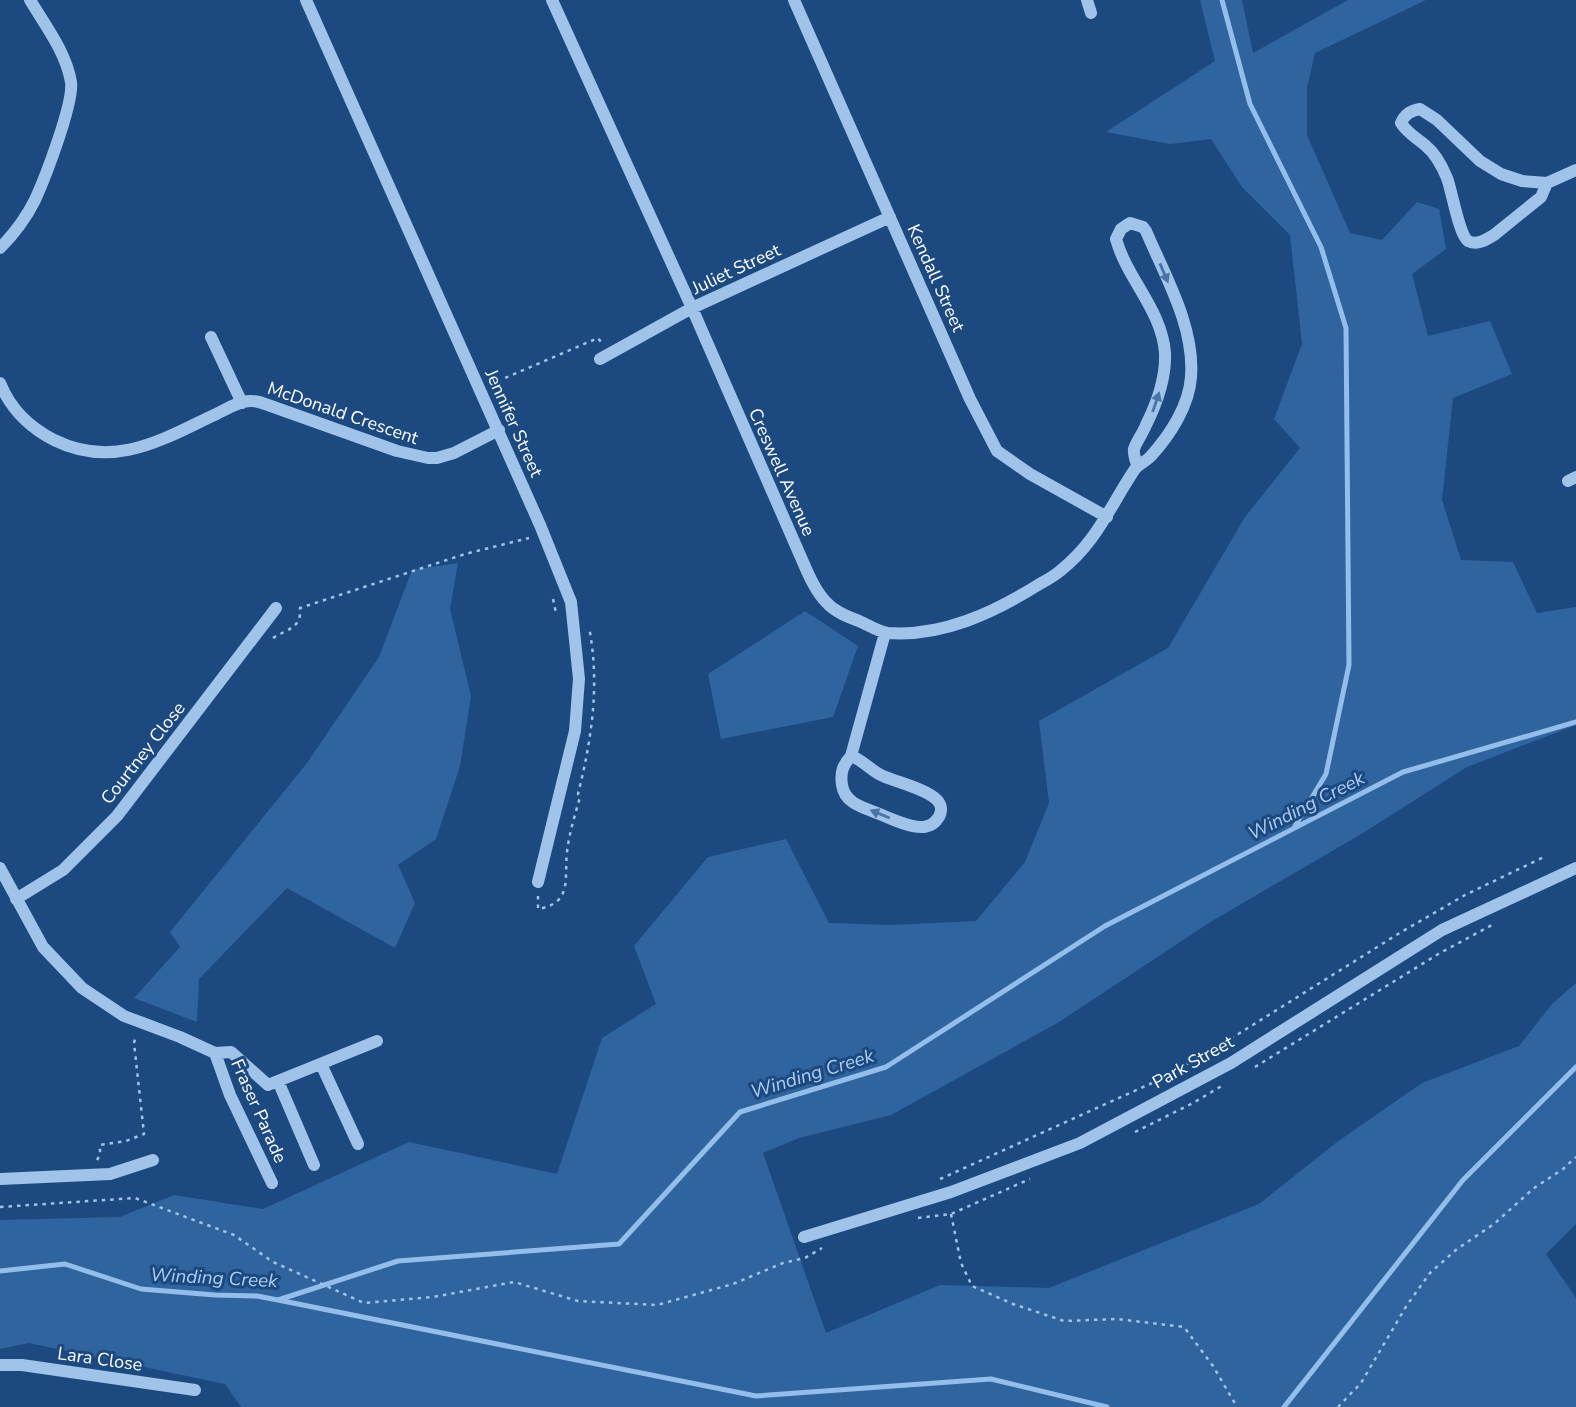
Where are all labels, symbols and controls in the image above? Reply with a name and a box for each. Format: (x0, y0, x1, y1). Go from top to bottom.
street label: Kendall Street (902, 220, 971, 336)
street label: Juliet Street (687, 238, 785, 300)
one-way arrow (1158, 263, 1170, 283)
street label: Jennifer Street (479, 364, 549, 481)
street label: McDonald Crescent (264, 376, 422, 450)
one-way arrow (1151, 392, 1162, 413)
street label: Creswell Avenue (743, 404, 821, 540)
street label: Courtney Close (95, 697, 191, 809)
water label: Winding Creek (1244, 765, 1370, 846)
one-way arrow (870, 808, 891, 819)
street label: Park Street (1148, 1029, 1239, 1094)
water label: Winding Creek (747, 1043, 878, 1105)
street label: Fraser Parade (225, 1055, 293, 1167)
water label: Winding Creek (150, 1262, 279, 1294)
street label: Lara Close (56, 1341, 144, 1377)

